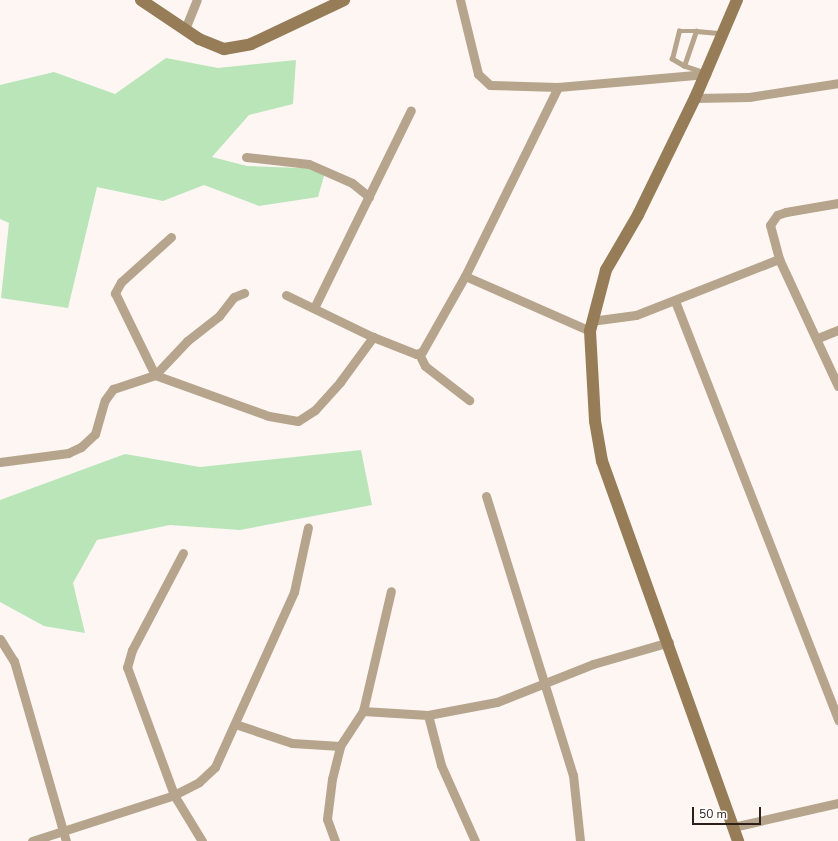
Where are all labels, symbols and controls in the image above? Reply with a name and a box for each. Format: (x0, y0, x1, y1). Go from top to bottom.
scale bar (694, 799, 763, 825)
text: 50 m (699, 806, 727, 822)

